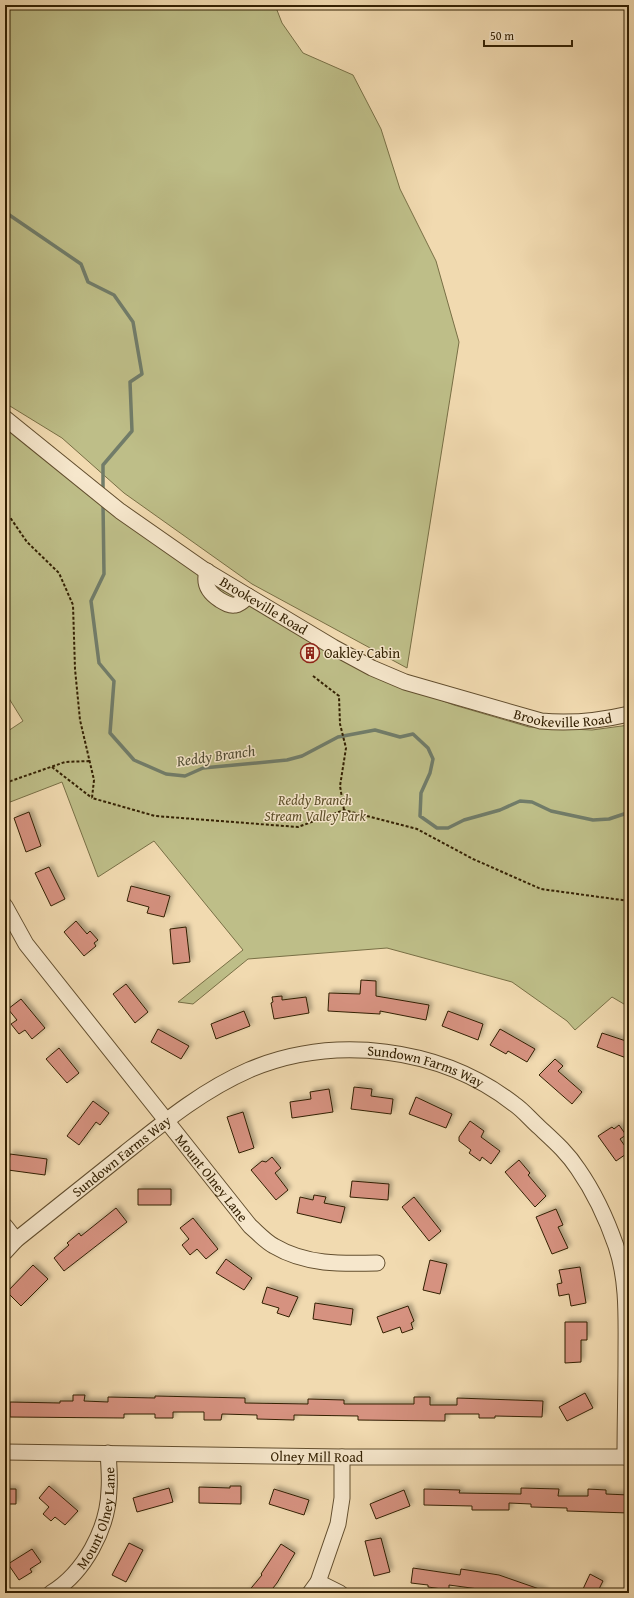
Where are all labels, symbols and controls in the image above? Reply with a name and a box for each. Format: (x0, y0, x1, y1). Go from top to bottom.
scale bar (484, 22, 572, 48)
text: 50 m (490, 27, 514, 44)
street label: Brookeville Road (216, 571, 312, 640)
building icon: Oakley Cabin (299, 642, 321, 664)
place label: Oakley Cabin (324, 643, 400, 663)
street label: Brookeville Road (511, 704, 614, 732)
water label: Reddy Branch (174, 740, 257, 772)
park label: Reddy Branch Stream Valley Park (264, 790, 366, 826)
street label: Sundown Farms Way (367, 1040, 488, 1092)
street label: Sundown Farms Way (68, 1111, 175, 1202)
street label: Mount Olney Lane (171, 1130, 253, 1226)
street label: Olney Mill Road (270, 1446, 364, 1467)
street label: Mount Olney Lane (71, 1466, 119, 1573)

